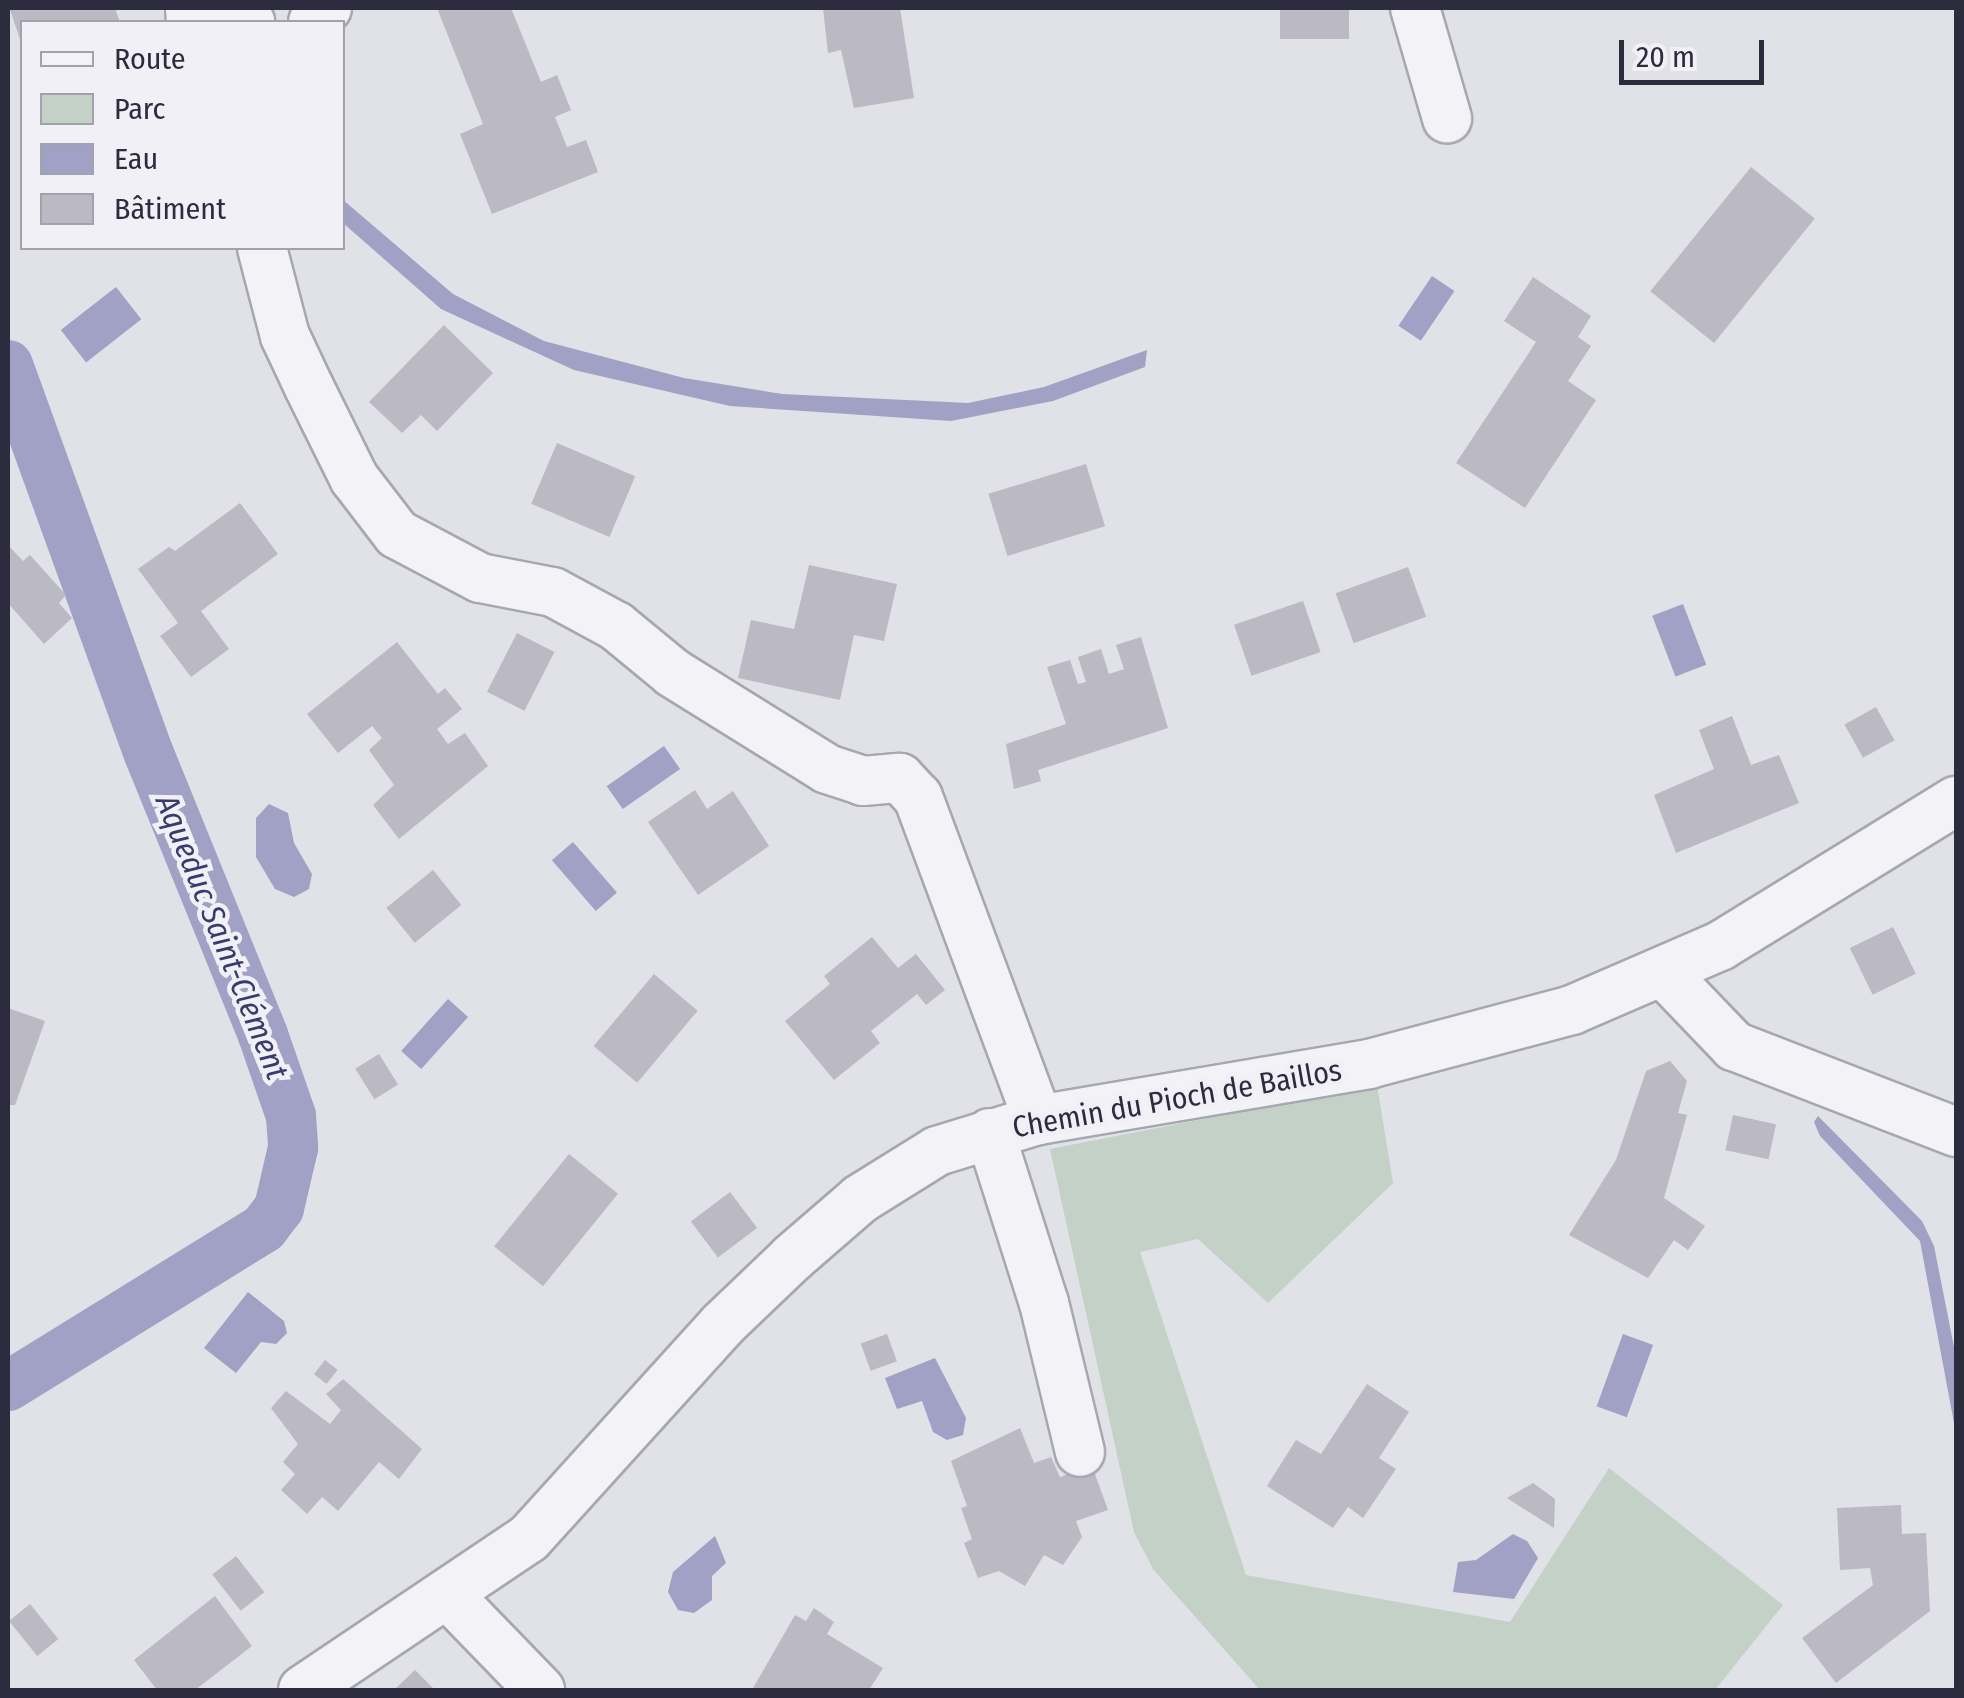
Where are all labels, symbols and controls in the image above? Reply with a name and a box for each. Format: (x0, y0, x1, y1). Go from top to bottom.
legend (20, 20, 345, 250)
scale bar (1624, 20, 1769, 82)
text: 20 m (1636, 39, 1695, 75)
text: Route (114, 41, 186, 77)
text: Parc (114, 91, 165, 127)
text: Eau (114, 141, 158, 177)
text: Bâtiment (114, 191, 226, 227)
water label: Aqueduc Saint-Clément (147, 789, 297, 1085)
street label: Chemin du Pioch de Baillos (1010, 1052, 1344, 1146)

